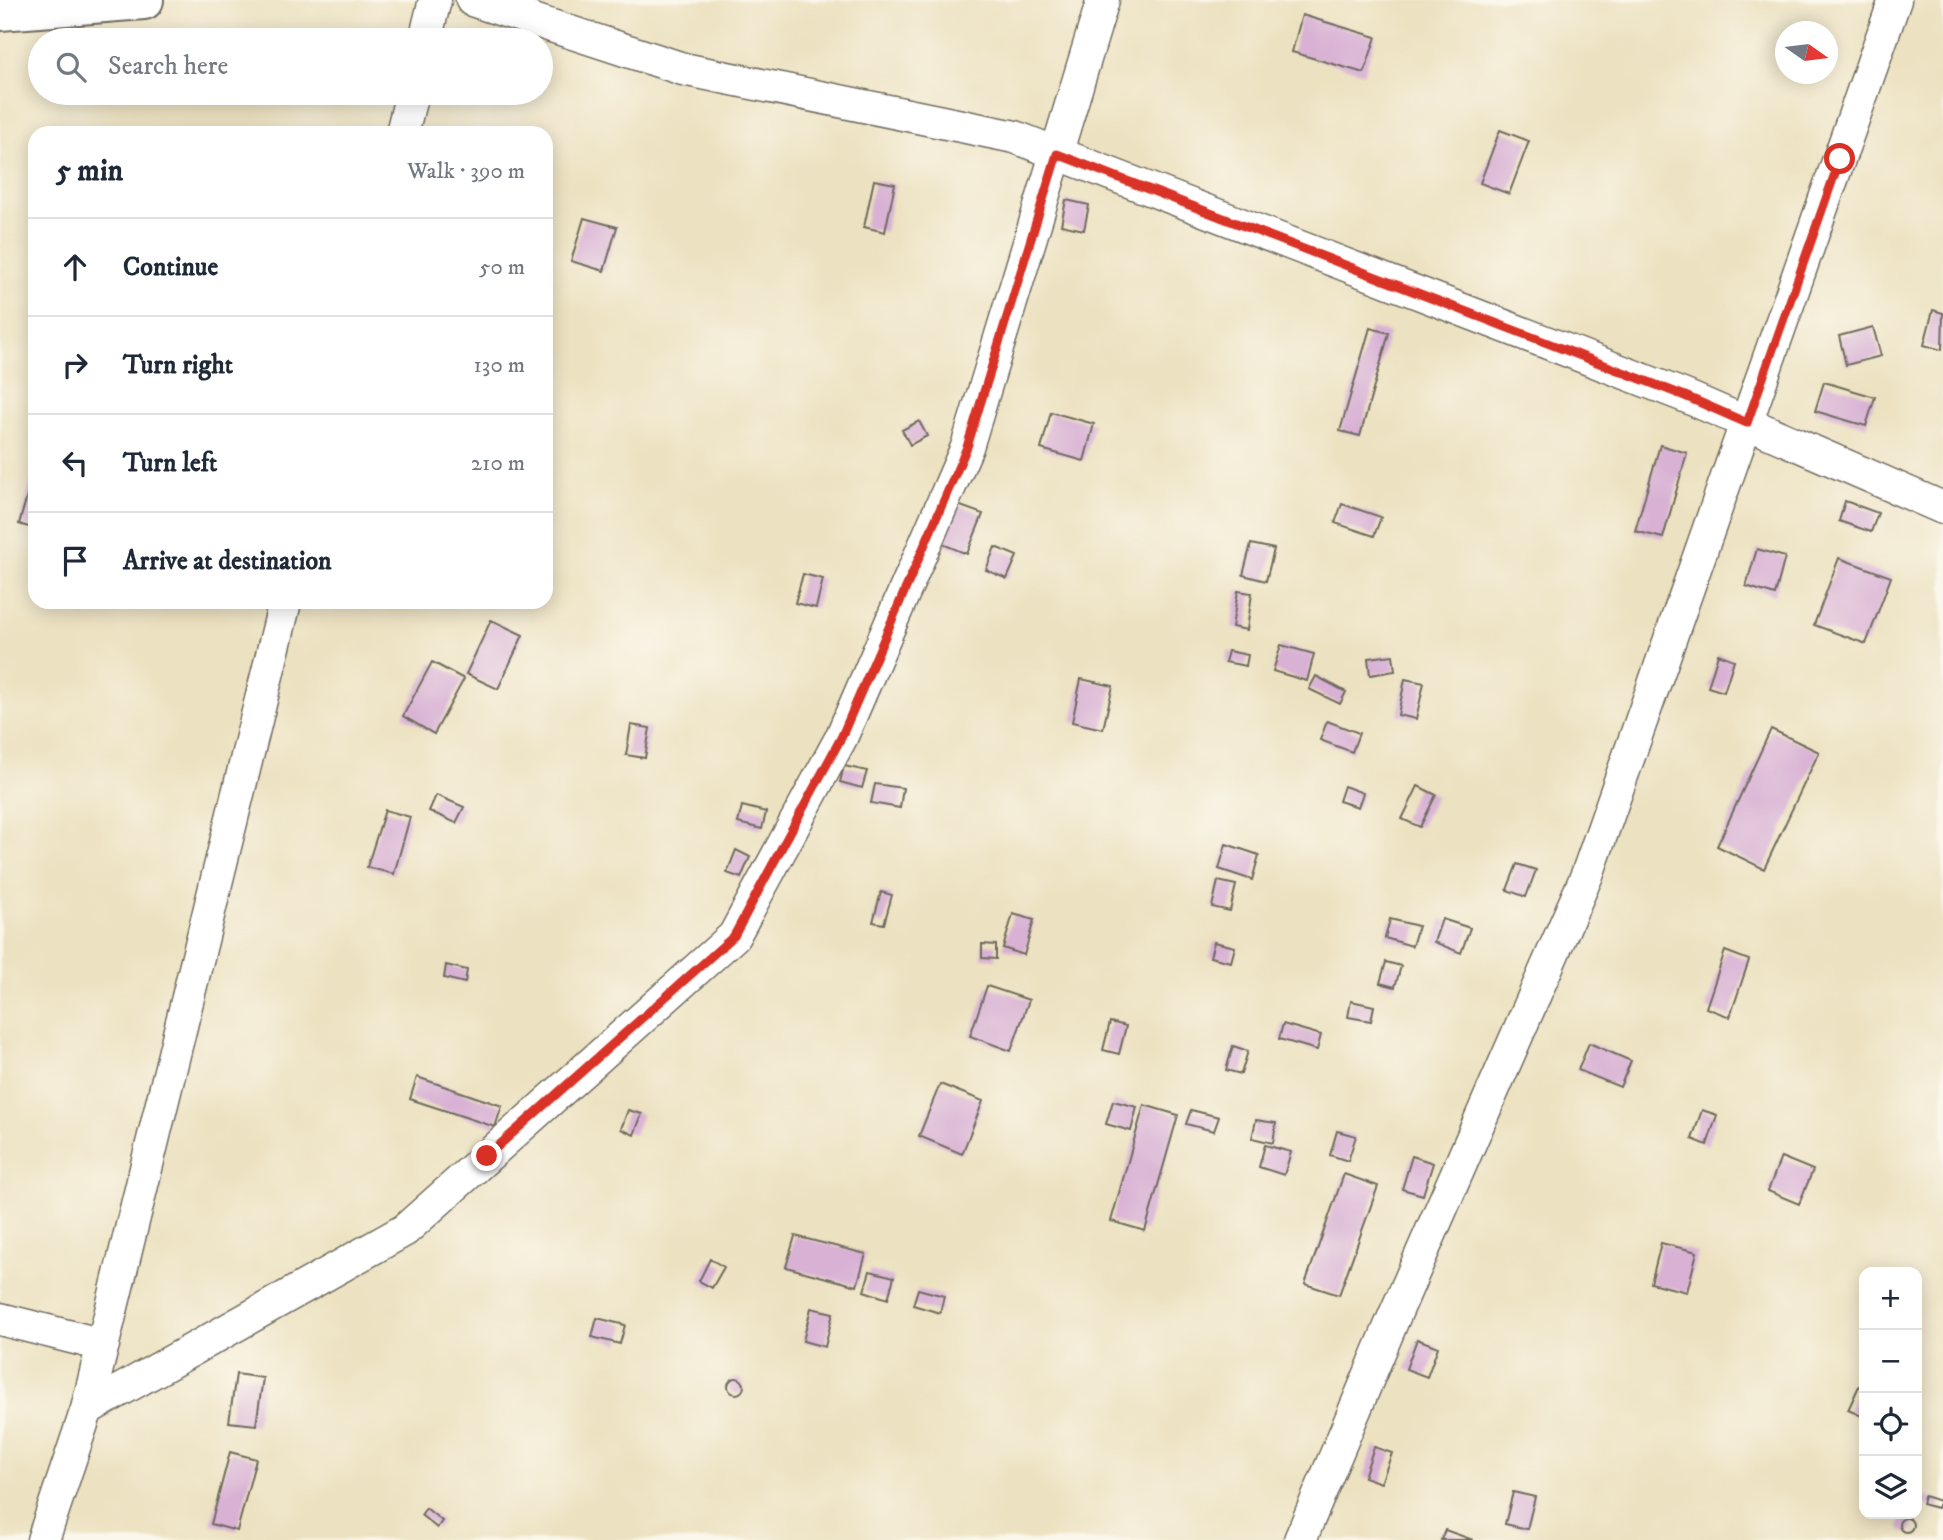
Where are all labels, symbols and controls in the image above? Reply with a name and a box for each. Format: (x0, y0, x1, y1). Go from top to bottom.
north arrow (1775, 21, 1838, 84)
search box (28, 28, 553, 105)
icon: search (52, 48, 90, 86)
text: Search here (108, 50, 228, 83)
route start (1824, 143, 1855, 174)
text: 5 min (56, 153, 123, 190)
text: Walk · 390 m (407, 157, 525, 186)
icon: ahead (56, 248, 94, 286)
text: Continue (123, 251, 218, 284)
text: 50 m (479, 253, 525, 282)
icon: right (56, 346, 94, 384)
text: Turn right (123, 349, 233, 382)
text: 130 m (473, 351, 525, 380)
icon: left (56, 444, 94, 482)
text: Turn left (123, 447, 217, 480)
text: 210 m (471, 449, 525, 478)
icon: arrive (56, 542, 94, 580)
text: Arrive at destination (123, 545, 332, 578)
route end (471, 1140, 502, 1171)
map controls (1859, 1267, 1922, 1519)
button: + (1859, 1267, 1922, 1330)
button: − (1859, 1330, 1922, 1393)
button: locate (1859, 1393, 1922, 1456)
button: layers (1859, 1456, 1922, 1519)

